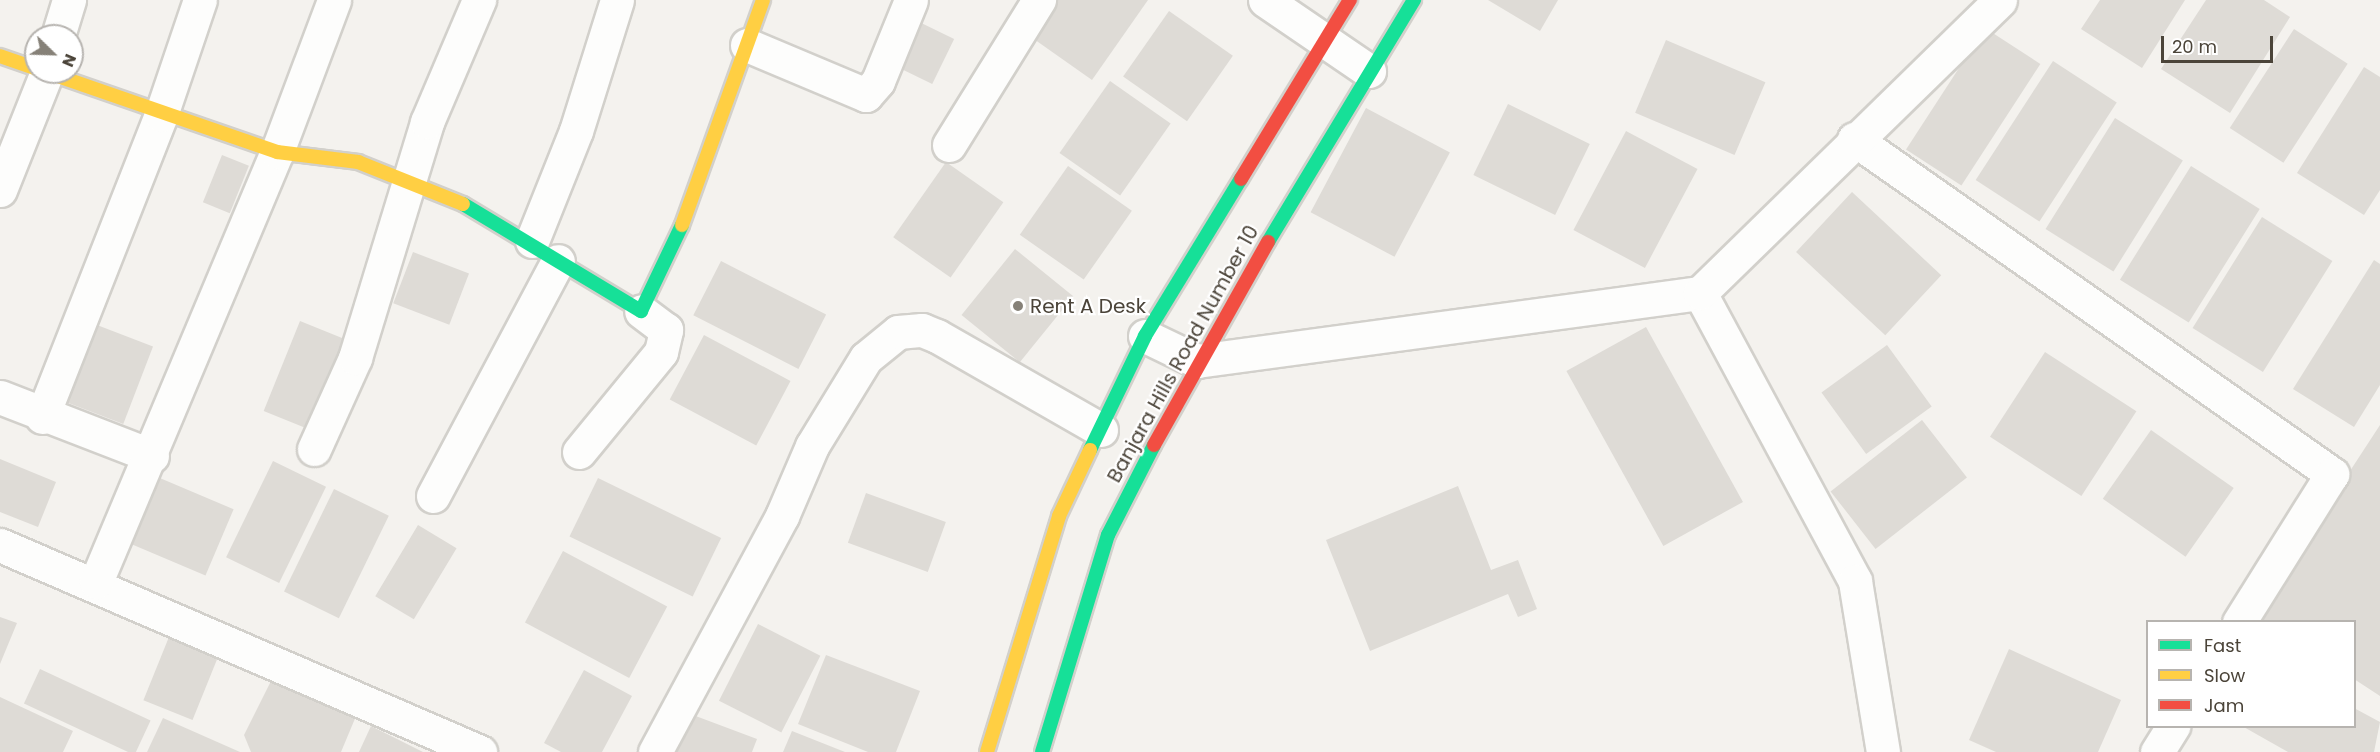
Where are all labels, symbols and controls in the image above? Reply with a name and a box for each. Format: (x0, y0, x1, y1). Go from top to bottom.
north arrow (24, 24, 84, 84)
scale bar (2164, 24, 2276, 62)
text: 20 m (2172, 34, 2217, 59)
text: N (56, 50, 82, 70)
street label: Banjara Hills Road Number 10 (1102, 221, 1264, 487)
place label: Rent A Desk (1030, 294, 1146, 318)
marker: Rent A Desk (1011, 299, 1025, 313)
legend (2146, 620, 2356, 728)
text: Fast (2204, 633, 2241, 658)
text: Slow (2204, 663, 2245, 688)
text: Jam (2204, 693, 2244, 718)

